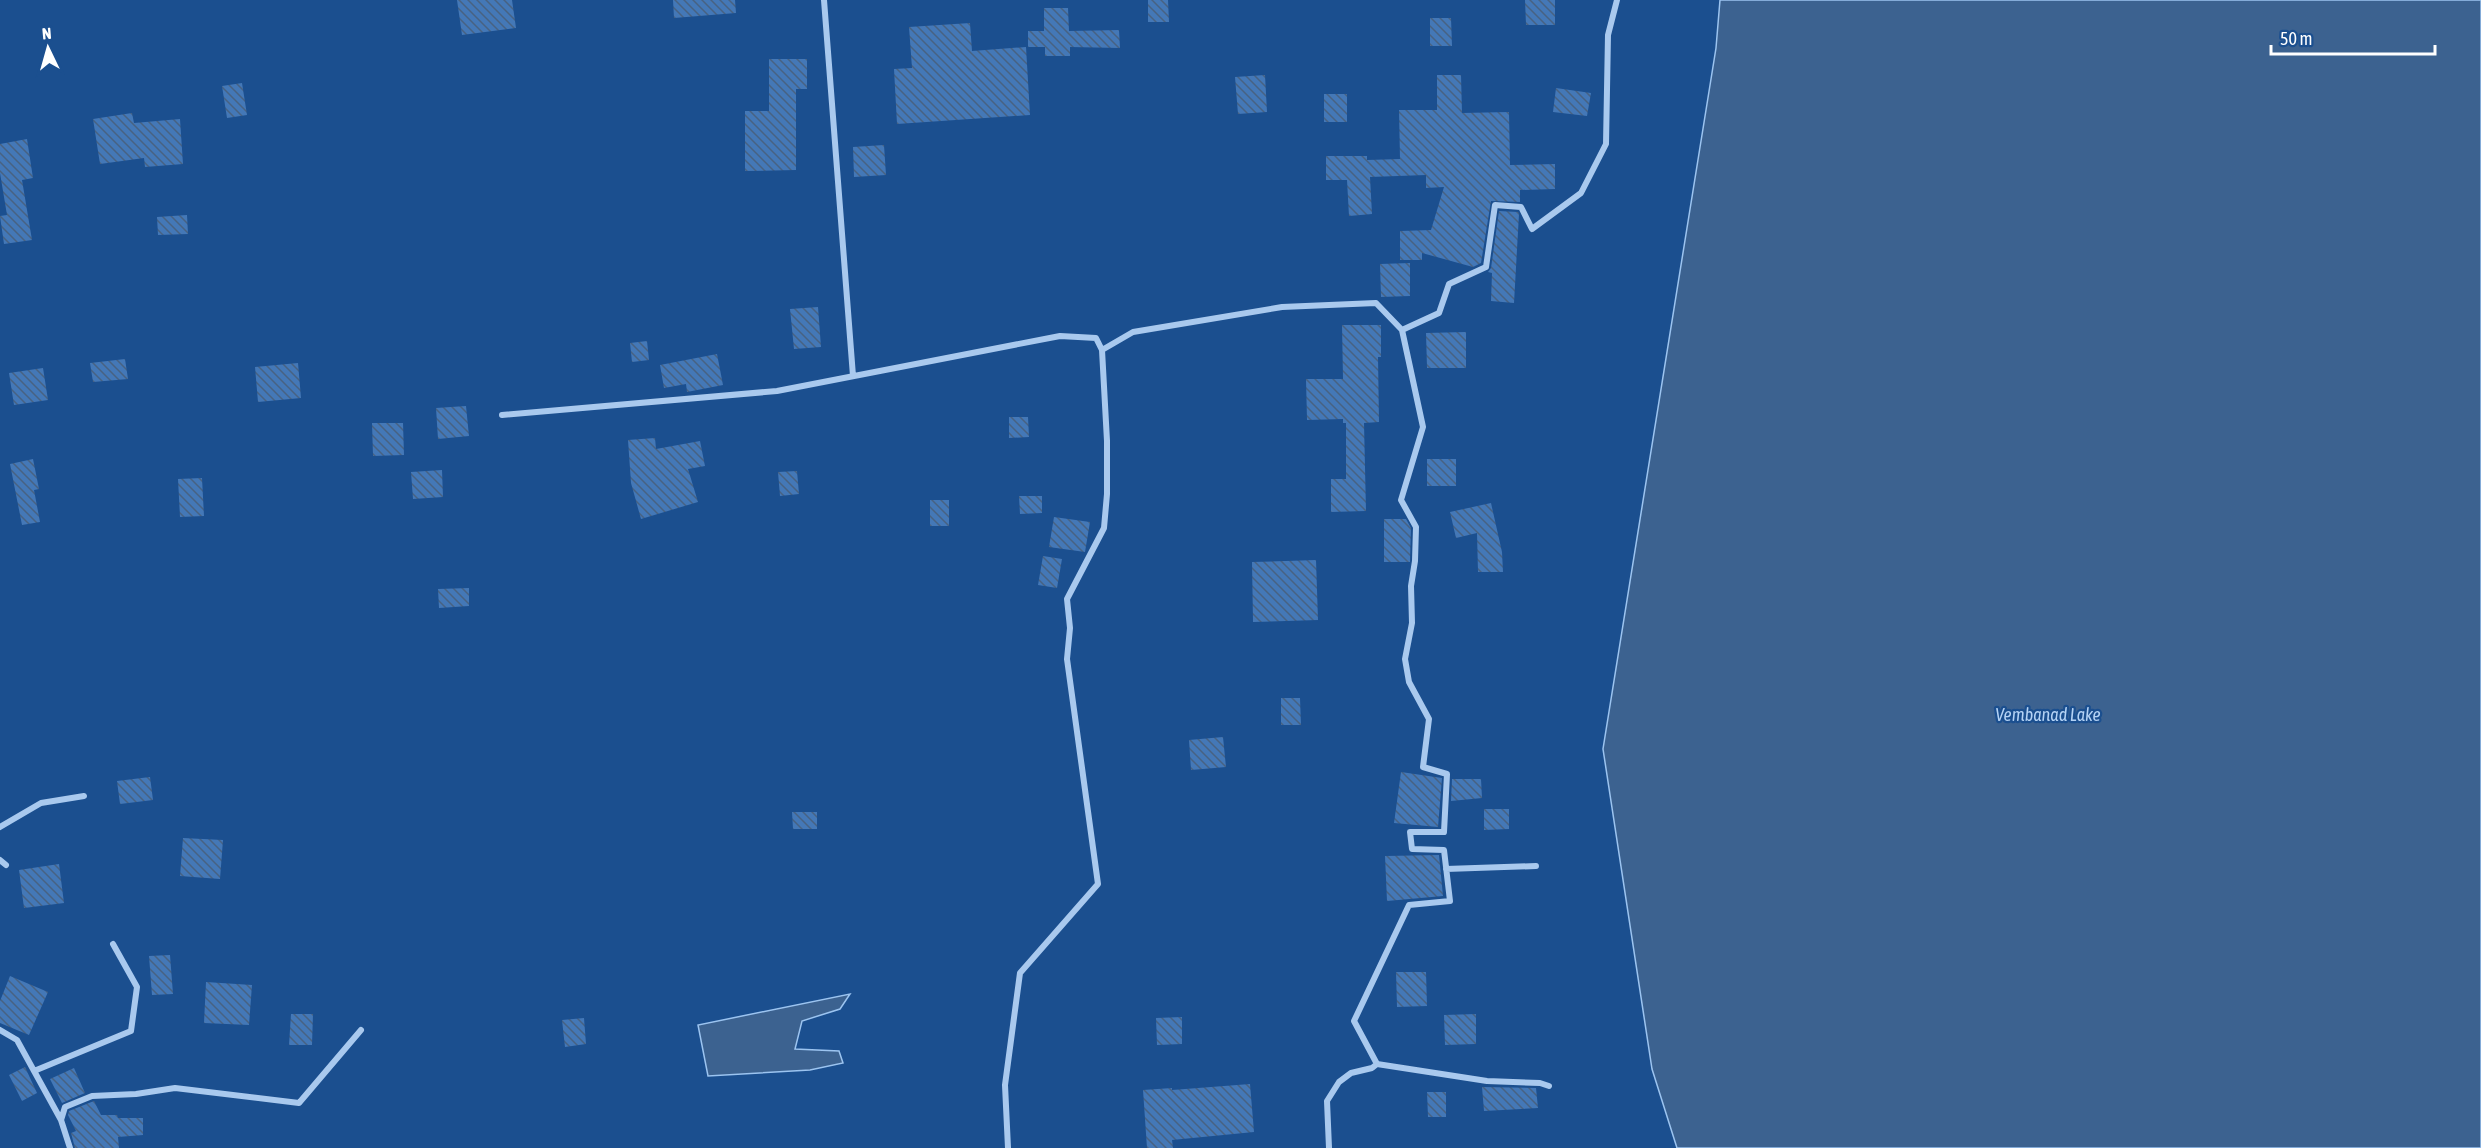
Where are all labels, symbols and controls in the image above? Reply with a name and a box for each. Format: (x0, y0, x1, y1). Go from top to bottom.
north arrow (18, 18, 78, 78)
scale bar (2271, 18, 2434, 56)
text: N (41, 24, 52, 42)
text: 50 m (2280, 28, 2312, 49)
water label: Vembanad Lake (1995, 704, 2101, 725)

